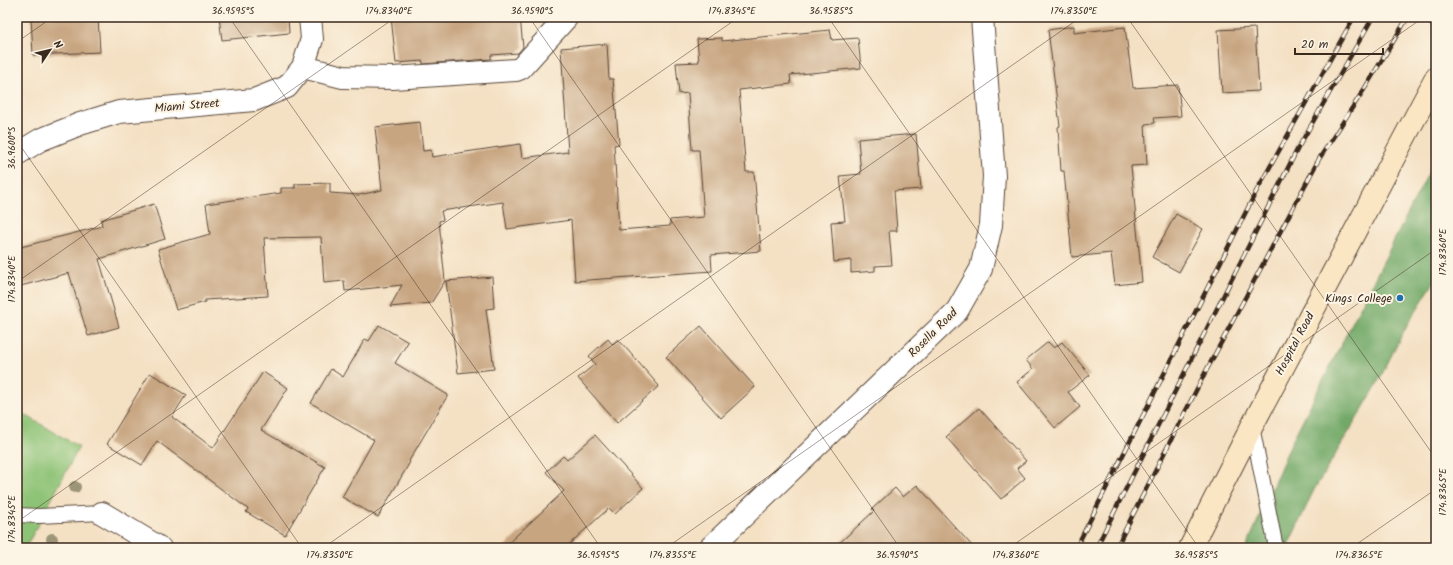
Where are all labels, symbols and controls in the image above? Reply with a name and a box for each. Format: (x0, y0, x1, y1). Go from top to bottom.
text: 36.9595°S (212, 3, 255, 19)
text: 174.8340°E (365, 3, 414, 19)
text: 36.9590°S (511, 3, 554, 19)
text: 174.8345°E (708, 3, 757, 19)
text: 36.9585°S (809, 3, 854, 19)
text: 174.8350°E (1051, 3, 1099, 19)
north arrow (30, 30, 70, 70)
scale bar (1295, 30, 1383, 56)
text: 20 m (1301, 35, 1329, 54)
text: N (48, 37, 67, 53)
street label: Miami Street (153, 94, 221, 118)
text: 36.9600°S (4, 126, 20, 169)
text: 174.8360°E (1435, 227, 1451, 276)
text: 174.8340°E (4, 254, 20, 303)
place label: Kings College (1325, 289, 1393, 308)
marker: Kings College (1395, 293, 1405, 303)
street label: Rosella Road (904, 303, 963, 362)
street label: Hospital Road (1270, 308, 1320, 379)
text: 174.8365°E (1435, 467, 1451, 516)
text: 174.8345°E (4, 494, 20, 543)
text: 174.8350°E (307, 547, 355, 563)
text: 36.9595°S (577, 547, 620, 563)
text: 174.8355°E (649, 547, 698, 563)
text: 36.9590°S (876, 547, 919, 563)
text: 174.8360°E (992, 547, 1041, 563)
text: 36.9585°S (1174, 547, 1219, 563)
text: 174.8365°E (1335, 547, 1384, 563)

